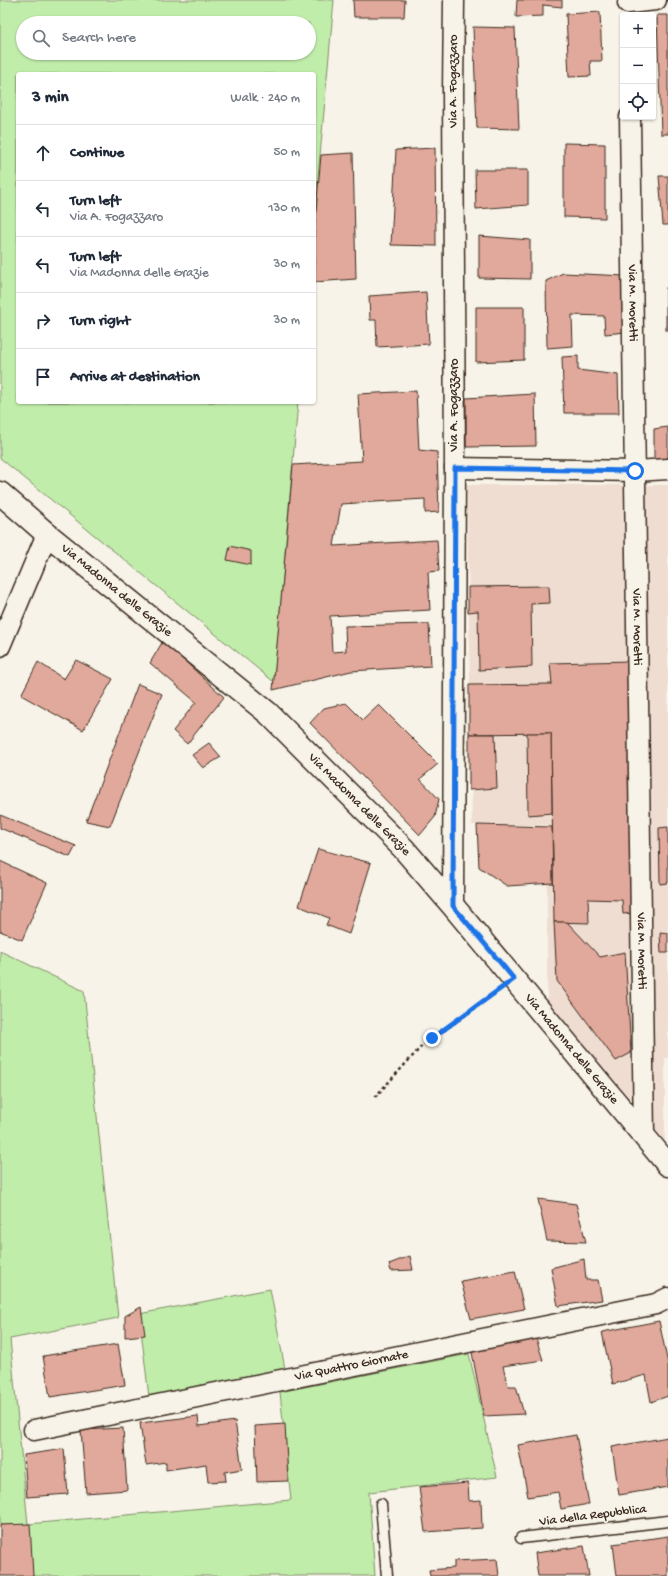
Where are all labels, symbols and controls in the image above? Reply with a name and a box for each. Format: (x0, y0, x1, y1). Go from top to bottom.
map controls (620, 12, 656, 120)
button: + (620, 12, 656, 48)
search box (16, 16, 316, 60)
icon: search (30, 27, 52, 49)
text: Search here (62, 29, 136, 47)
street label: Via A. Fogazzaro (445, 34, 461, 129)
button: − (620, 48, 656, 84)
button: locate (620, 84, 656, 120)
text: 3 min (32, 88, 69, 108)
text: Walk · 240 m (231, 91, 300, 106)
icon: ahead (32, 142, 54, 164)
text: Continue (70, 144, 124, 162)
text: 50 m (273, 145, 300, 160)
text: Turn left (70, 192, 121, 210)
icon: left (32, 198, 54, 220)
text: 130 m (268, 201, 300, 216)
text: Via A. Fogazzaro (70, 210, 163, 225)
text: Turn left (70, 248, 121, 266)
icon: left (32, 254, 54, 276)
text: 30 m (274, 257, 300, 272)
street label: Via M. Moretti (625, 263, 641, 342)
text: Via Madonna delle Grazie (70, 266, 209, 281)
icon: right (32, 310, 54, 332)
text: Turn right (70, 312, 130, 330)
text: 30 m (274, 313, 300, 328)
street label: Via A. Fogazzaro (447, 358, 462, 453)
icon: arrive (32, 366, 54, 388)
text: Arrive at destination (70, 368, 200, 386)
route start (626, 462, 644, 480)
street label: Via Madonna delle Grazie (57, 540, 176, 640)
street label: Via M. Moretti (629, 587, 645, 666)
street label: Via Madonna delle Grazie (304, 749, 414, 859)
street label: Via M. Moretti (633, 911, 649, 990)
street label: Via Madonna delle Grazie (521, 990, 622, 1107)
route end (423, 1029, 441, 1047)
street label: Via Quattro Giornate (293, 1347, 410, 1385)
street label: Via della Repubblica (538, 1502, 648, 1530)

